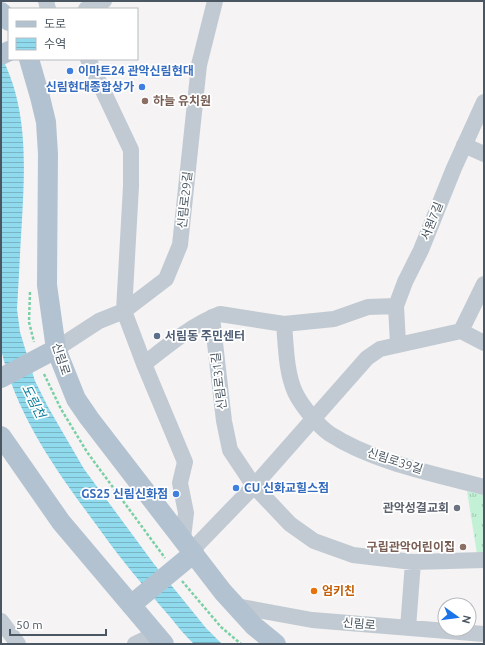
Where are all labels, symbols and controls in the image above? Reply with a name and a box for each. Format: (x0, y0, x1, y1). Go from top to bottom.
legend (8, 8, 138, 60)
text: 도로 (44, 17, 66, 30)
text: 수역 (44, 37, 66, 50)
place label: 이마트24 관악신림현대 (78, 64, 194, 77)
marker: 이마트24 관악신림현대 (65, 66, 75, 76)
place label: 신림현대종합상가 (46, 80, 134, 93)
marker: 신림현대종합상가 (137, 82, 147, 92)
place label: 하늘 유치원 (153, 94, 211, 107)
marker: 하늘 유치원 (140, 96, 150, 106)
street label: 신림로29길 (175, 171, 194, 229)
street label: 서원7길 (418, 200, 445, 242)
place label: 서림동 주민센터 (165, 329, 245, 342)
marker: 서림동 주민센터 (152, 331, 162, 341)
street label: 신림로 (50, 341, 73, 377)
street label: 신림로31길 (209, 352, 228, 410)
water label: 도림천 (20, 382, 49, 421)
street label: 신림로39길 (366, 445, 425, 476)
place label: CU 신화교힐스점 (244, 481, 329, 494)
marker: CU 신화교힐스점 (231, 483, 241, 493)
place label: GS25 신림신화점 (81, 487, 168, 500)
marker: GS25 신림신화점 (171, 489, 181, 499)
place label: 관악성결교회 (383, 501, 449, 514)
marker: 관악성결교회 (452, 503, 462, 513)
place label: 구립관악어린이집 (367, 540, 455, 553)
marker: 구립관악어린이집 (458, 542, 468, 552)
place label: 엄키친 (322, 584, 355, 597)
marker: 엄키친 (309, 586, 319, 596)
north arrow (437, 597, 477, 637)
scale bar (10, 611, 106, 637)
text: N (460, 614, 474, 625)
street label: 신림로 (342, 616, 376, 631)
text: 50 m (16, 618, 43, 631)

